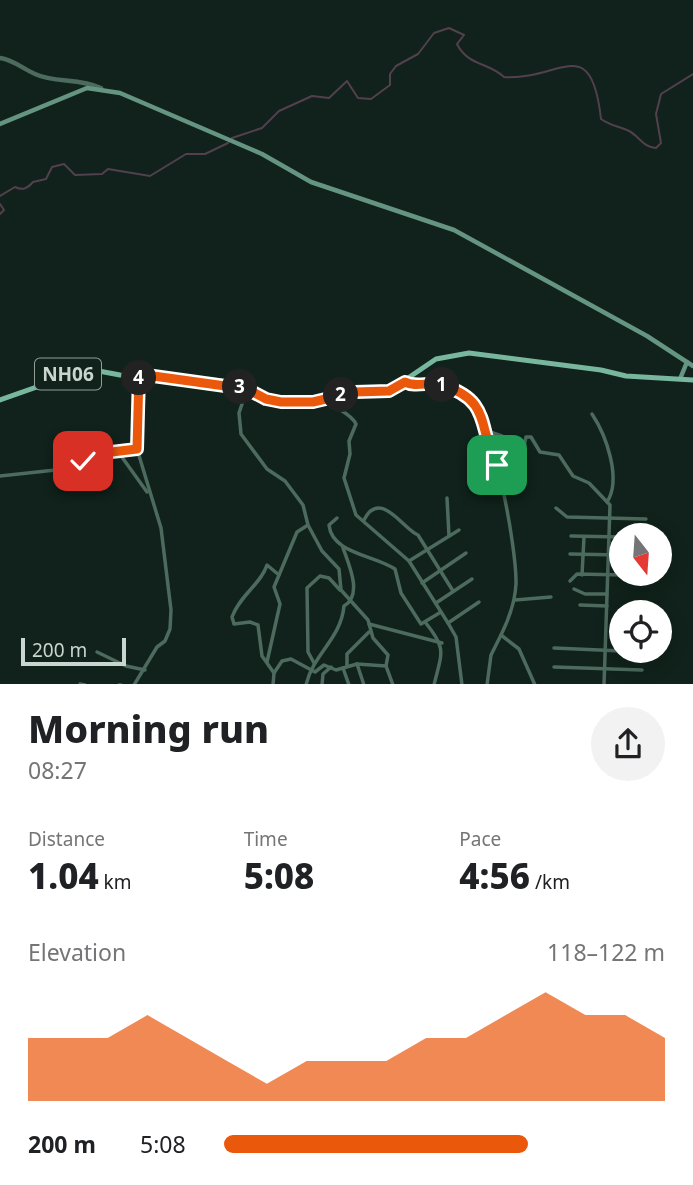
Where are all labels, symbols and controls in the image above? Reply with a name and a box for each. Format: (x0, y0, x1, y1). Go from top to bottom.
road number: NH06 (35, 358, 101, 390)
pin: 4 (122, 360, 156, 396)
text: 4 (133, 364, 144, 390)
pin: 1 (424, 368, 460, 402)
pin: 3 (222, 370, 258, 404)
text: 1 (436, 371, 447, 397)
text: 3 (234, 373, 245, 399)
pin: 2 (324, 378, 358, 412)
text: 2 (335, 381, 346, 407)
pin (53, 431, 113, 491)
pin (467, 435, 527, 495)
icon: check (64, 442, 102, 480)
icon: arrive (478, 446, 516, 484)
north arrow (609, 523, 672, 586)
map controls (609, 523, 672, 663)
button: locate (609, 600, 672, 663)
scale bar (21, 636, 126, 667)
text: 200 m (32, 637, 87, 663)
text: Morning run (28, 702, 269, 754)
button: share (591, 707, 665, 781)
text: 08:27 (28, 754, 87, 786)
text: Distance (28, 826, 105, 852)
text: Time (244, 826, 288, 852)
text: Pace (459, 826, 501, 852)
text: 1.04 (28, 852, 99, 899)
text: 5:08 (244, 852, 314, 899)
text: 4:56 (459, 852, 530, 899)
text: km (99, 869, 132, 895)
text: /km (530, 869, 570, 895)
text: Elevation (28, 936, 126, 968)
text: 118–122 m (547, 936, 665, 968)
text: 200 m (28, 1128, 96, 1160)
text: 5:08 (140, 1128, 186, 1160)

